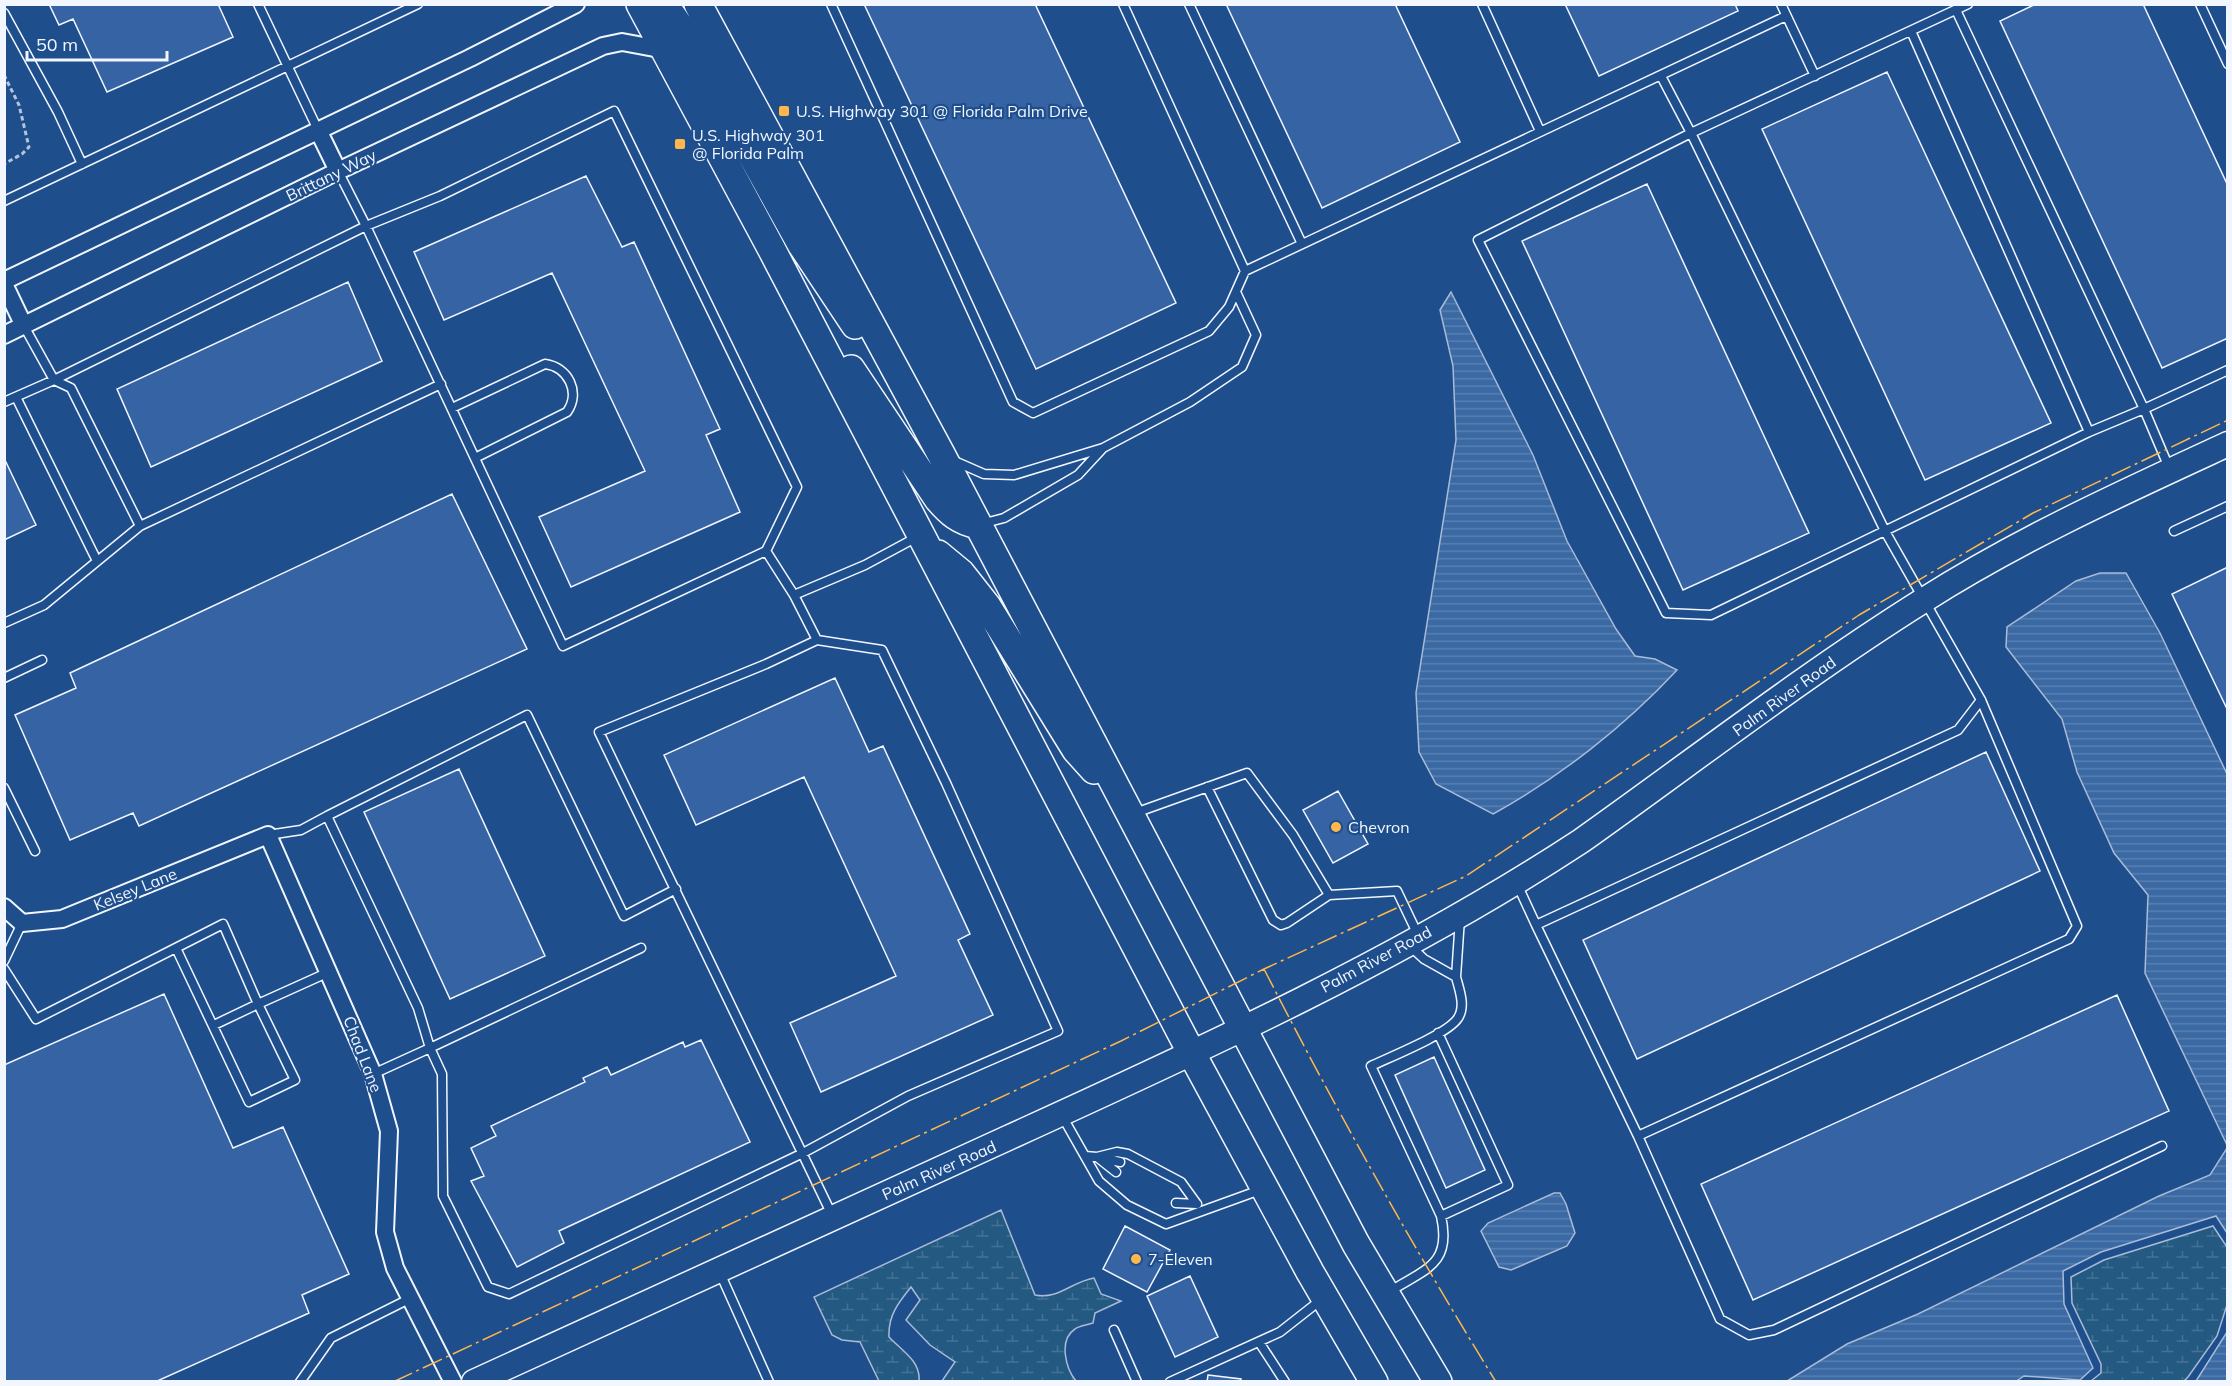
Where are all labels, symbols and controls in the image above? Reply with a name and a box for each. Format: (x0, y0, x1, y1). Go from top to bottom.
scale bar (27, 24, 166, 62)
text: 50 m (36, 33, 78, 56)
place label: U.S. Highway 301 @ Florida Palm Drive (796, 101, 1088, 121)
marker: U.S. Highway 301 @ Florida Palm Drive (777, 104, 791, 118)
place label: U.S. Highway 301 @ Florida Palm (692, 125, 825, 163)
marker: U.S. Highway 301 @ Florida Palm (673, 137, 687, 151)
street label: Brittany Way (283, 144, 380, 205)
street label: Palm River Road (1728, 652, 1840, 740)
place label: Chevron (1348, 817, 1410, 837)
marker: Chevron (1329, 820, 1343, 834)
street label: Kelsey Lane (90, 863, 180, 915)
street label: Palm River Road (1317, 921, 1435, 997)
street label: Chad Lane (339, 1013, 387, 1095)
street label: Palm River Road (879, 1136, 999, 1204)
place label: 7-Eleven (1148, 1249, 1213, 1269)
marker: 7-Eleven (1129, 1252, 1143, 1266)

